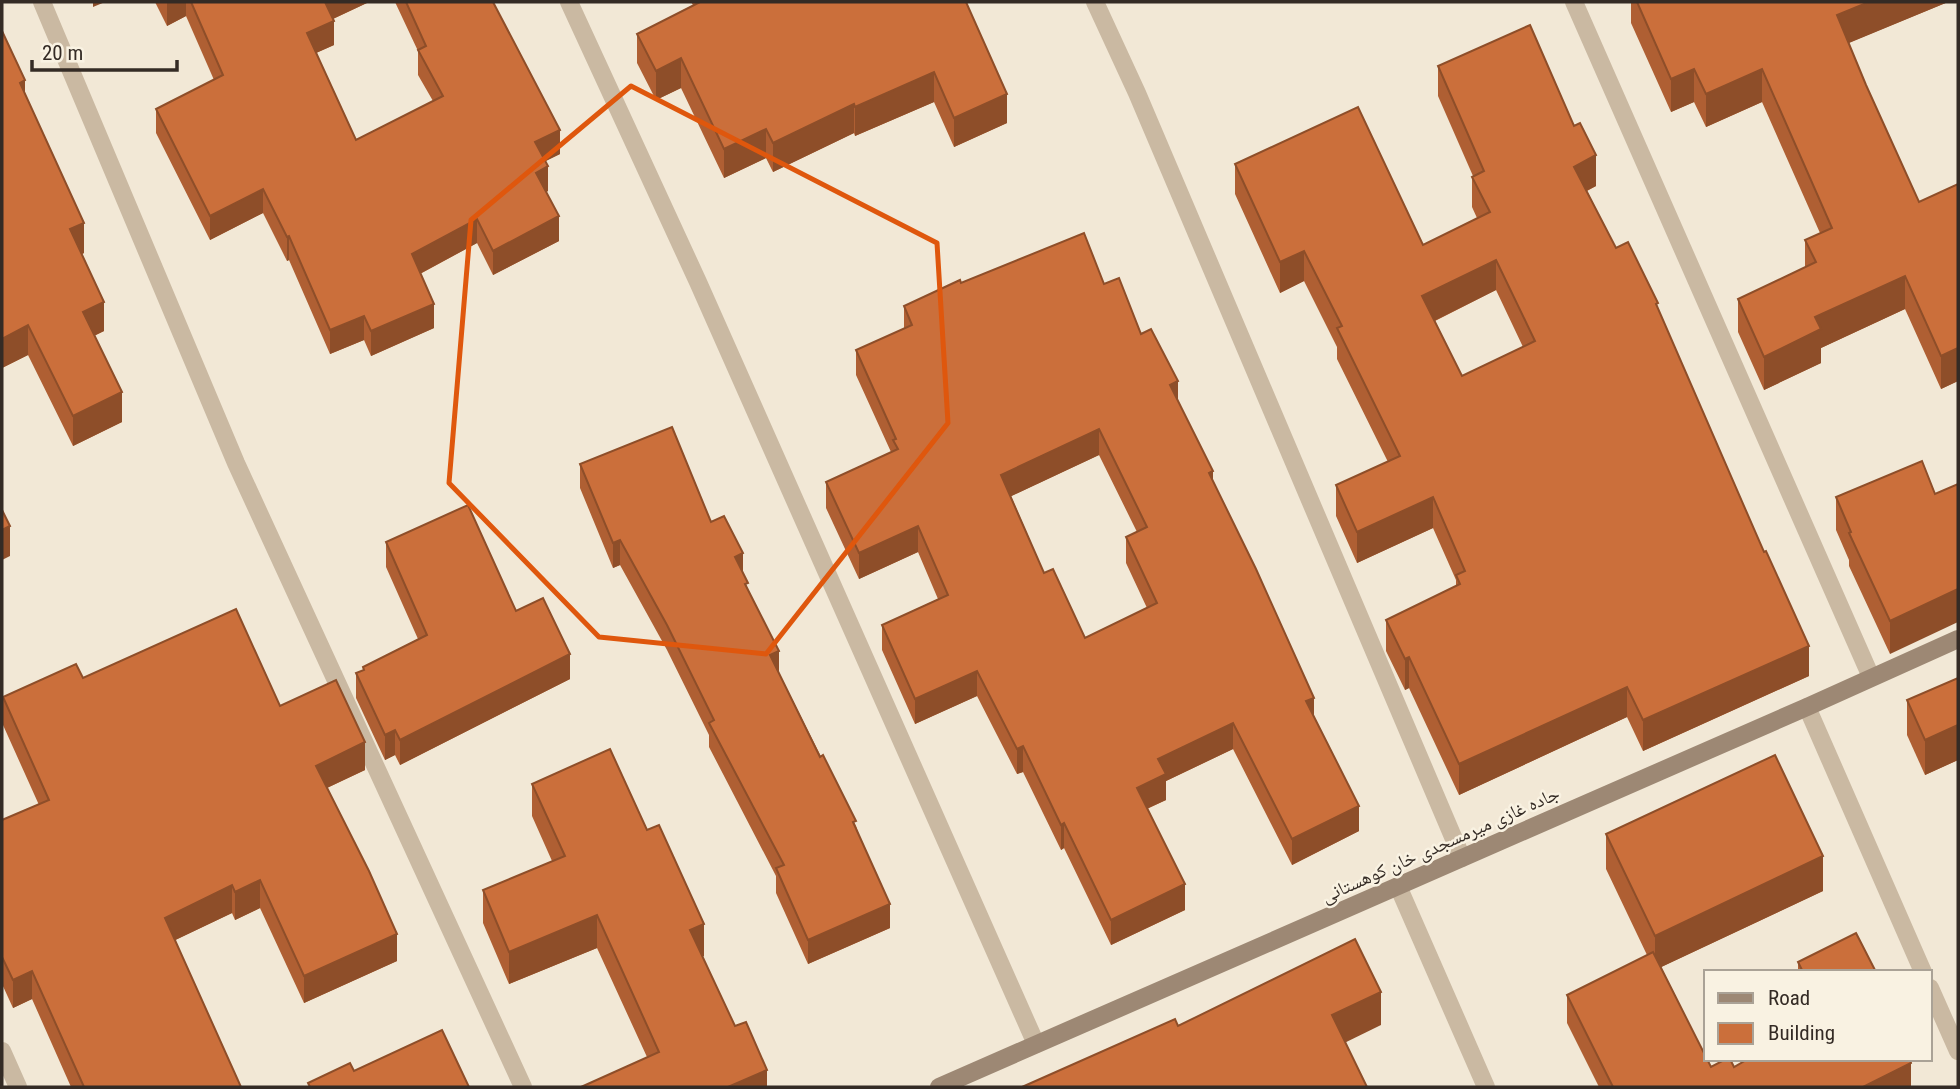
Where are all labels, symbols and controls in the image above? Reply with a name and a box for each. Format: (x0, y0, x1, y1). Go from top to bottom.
scale bar (32, 28, 177, 72)
text: 20 m (42, 41, 83, 65)
street label: جاده غازی میرمسجدی خان کوهستانی (1318, 781, 1563, 907)
legend (1704, 970, 1932, 1061)
text: Road (1768, 986, 1810, 1010)
text: Building (1768, 1021, 1835, 1045)

